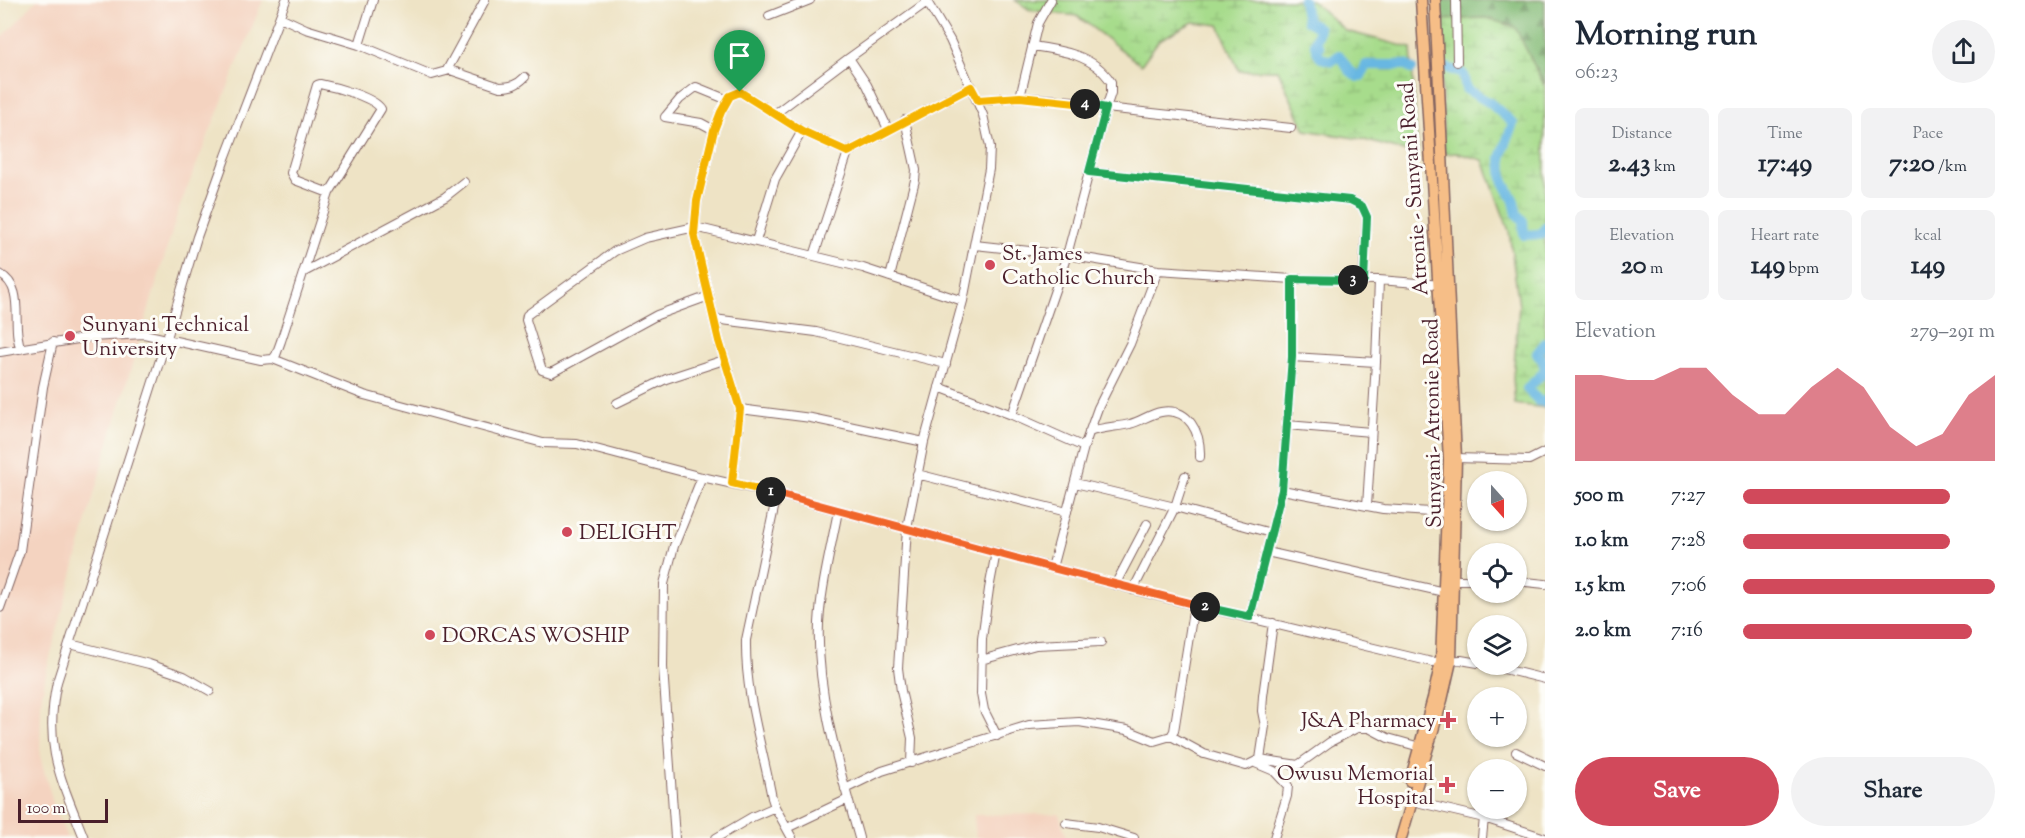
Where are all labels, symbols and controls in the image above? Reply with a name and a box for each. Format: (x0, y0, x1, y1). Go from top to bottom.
text: Morning run (1575, 12, 1757, 60)
button: share (1932, 20, 1995, 83)
pin (714, 30, 765, 92)
icon: arrive (723, 39, 756, 72)
text: 06:23 (1575, 59, 1618, 88)
street label: Atronie - Sunyani Road (1393, 81, 1437, 297)
pin: 4 (1070, 89, 1100, 119)
text: 4 (1081, 92, 1089, 115)
text: Distance (1612, 123, 1672, 146)
text: Time (1767, 123, 1803, 146)
text: Pace (1913, 123, 1943, 146)
text: 2.43 (1608, 146, 1650, 183)
text: 17:49 (1758, 146, 1812, 183)
text: 7:20 (1889, 146, 1935, 183)
text: km (1650, 156, 1676, 179)
text: /km (1935, 156, 1967, 179)
text: Elevation (1610, 225, 1674, 248)
text: Heart rate (1751, 225, 1819, 248)
text: kcal (1914, 225, 1942, 248)
place label: St. James Catholic Church (1002, 240, 1155, 294)
text: 20 (1621, 248, 1647, 285)
text: 149 (1751, 248, 1785, 285)
text: 149 (1911, 248, 1945, 285)
marker: St. James Catholic Church (983, 258, 997, 272)
text: m (1647, 258, 1663, 281)
text: bpm (1785, 258, 1819, 281)
pin: 3 (1338, 265, 1368, 295)
text: 3 (1350, 268, 1356, 291)
place label: Sunyani Technical University (82, 311, 249, 365)
street label: Sunyani- Atronie Road (1417, 318, 1451, 528)
text: Elevation (1575, 318, 1656, 347)
text: 279–291 m (1910, 318, 1995, 347)
marker: Sunyani Technical University (63, 329, 77, 343)
north arrow (1467, 471, 1527, 531)
map controls (1467, 471, 1527, 819)
pin: 1 (756, 477, 786, 507)
text: 1 (768, 480, 774, 503)
text: 500 m (1575, 482, 1624, 511)
text: 7:27 (1671, 482, 1706, 511)
place label: DELIGHT (579, 519, 677, 549)
marker: DELIGHT (560, 525, 574, 539)
text: 1.0 km (1575, 527, 1629, 556)
text: 7:28 (1671, 527, 1706, 556)
button: locate (1467, 543, 1527, 603)
text: 1.5 km (1575, 572, 1625, 601)
text: 7:06 (1671, 572, 1707, 601)
pin: 2 (1190, 592, 1220, 622)
text: 2 (1201, 595, 1209, 618)
button: layers (1467, 615, 1527, 675)
text: 2.0 km (1575, 617, 1631, 646)
text: 7:16 (1671, 617, 1703, 646)
place label: DORCAS WOSHIP (442, 622, 629, 652)
marker: DORCAS WOSHIP (423, 628, 437, 642)
button: + (1467, 687, 1527, 747)
place label: J&A Pharmacy (1300, 707, 1437, 737)
marker: J&A Pharmacy (1441, 713, 1455, 727)
button: Save (1575, 757, 1779, 826)
button: Share (1791, 757, 1995, 826)
button: − (1467, 759, 1527, 819)
place label: Owusu Memorial Hospital (1277, 760, 1434, 814)
marker: Owusu Memorial Hospital (1438, 776, 1456, 794)
scale bar (18, 796, 108, 824)
text: 100 m (27, 798, 66, 821)

